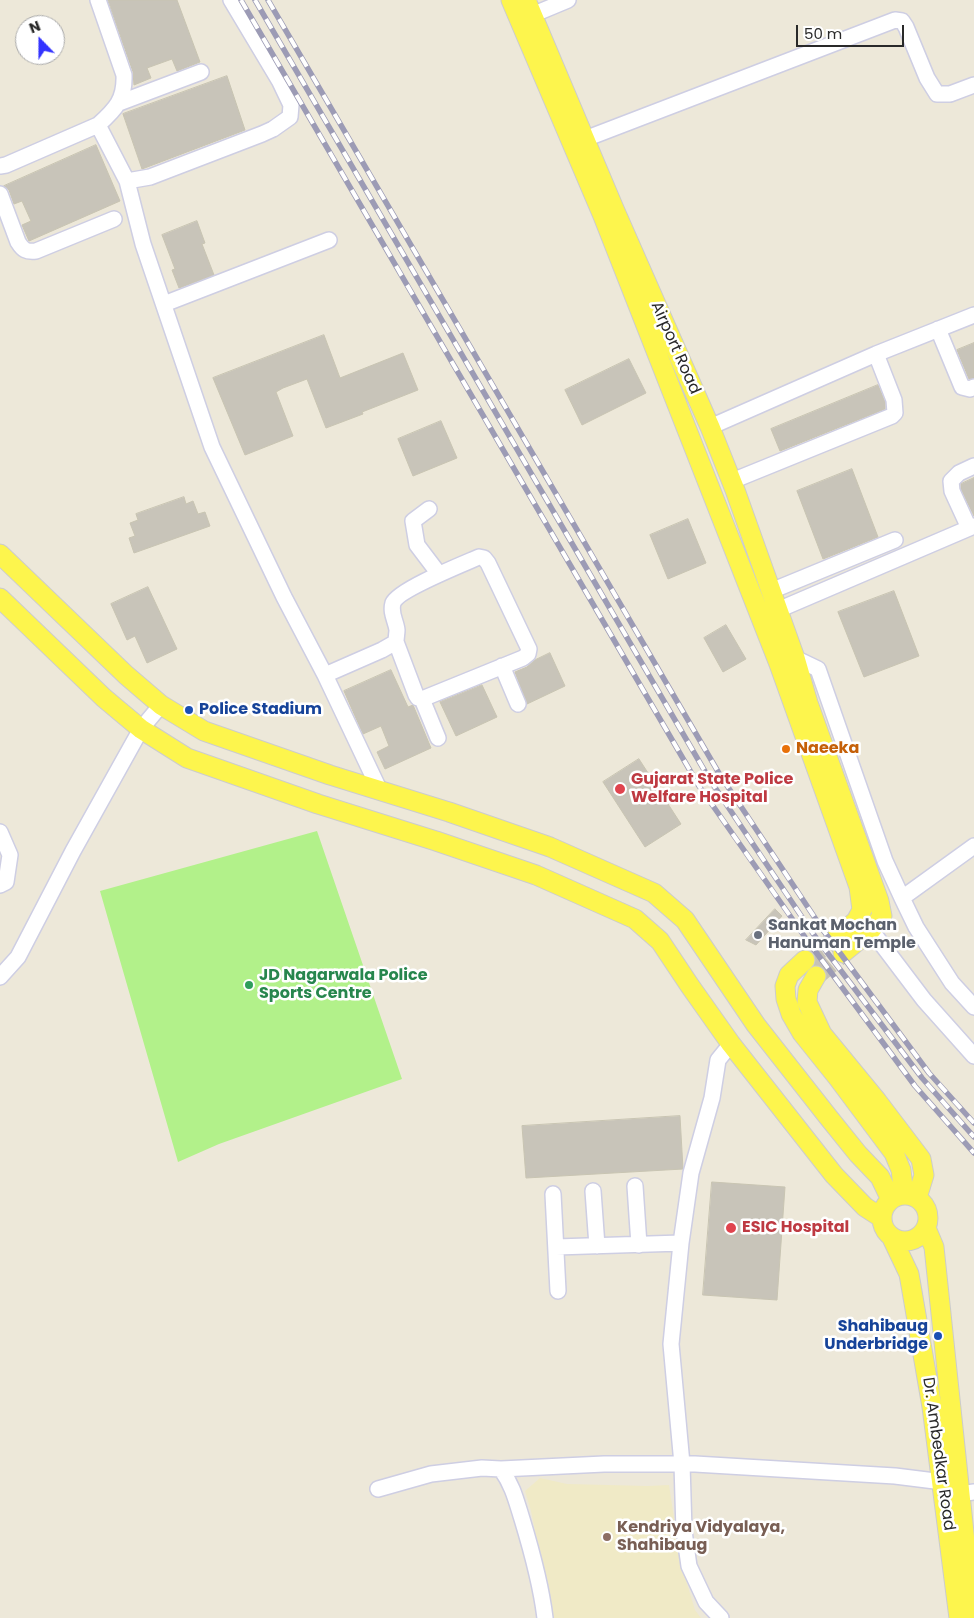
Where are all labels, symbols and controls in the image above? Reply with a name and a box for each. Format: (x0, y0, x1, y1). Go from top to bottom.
north arrow (15, 15, 65, 65)
scale bar (799, 15, 906, 47)
text: N (26, 16, 43, 38)
text: 50 m (804, 23, 842, 44)
street label: Airport Road (646, 299, 704, 397)
place label: Police Stadium (199, 700, 322, 720)
marker: Police Stadium (183, 704, 195, 716)
place label: Naeeka (796, 739, 859, 759)
marker: Naeeka (780, 743, 792, 755)
place label: Gujarat State Police Welfare Hospital (631, 770, 793, 808)
marker: Gujarat State Police Welfare Hospital (613, 782, 627, 796)
place label: Sankat Mochan Hanuman Temple (768, 916, 916, 954)
marker: Sankat Mochan Hanuman Temple (752, 929, 764, 941)
place label: JD Nagarwala Police Sports Centre (259, 966, 428, 1004)
marker: JD Nagarwala Police Sports Centre (243, 979, 255, 991)
place label: ESIC Hospital (742, 1218, 849, 1238)
marker: ESIC Hospital (724, 1221, 738, 1235)
place label: Shahibaug Underbridge (824, 1317, 928, 1355)
marker: Shahibaug Underbridge (932, 1330, 944, 1342)
street label: Dr. Ambedkar Road (918, 1376, 958, 1532)
place label: Kendriya Vidyalaya, Shahibaug (617, 1518, 785, 1556)
marker: Kendriya Vidyalaya, Shahibaug (601, 1531, 613, 1543)

